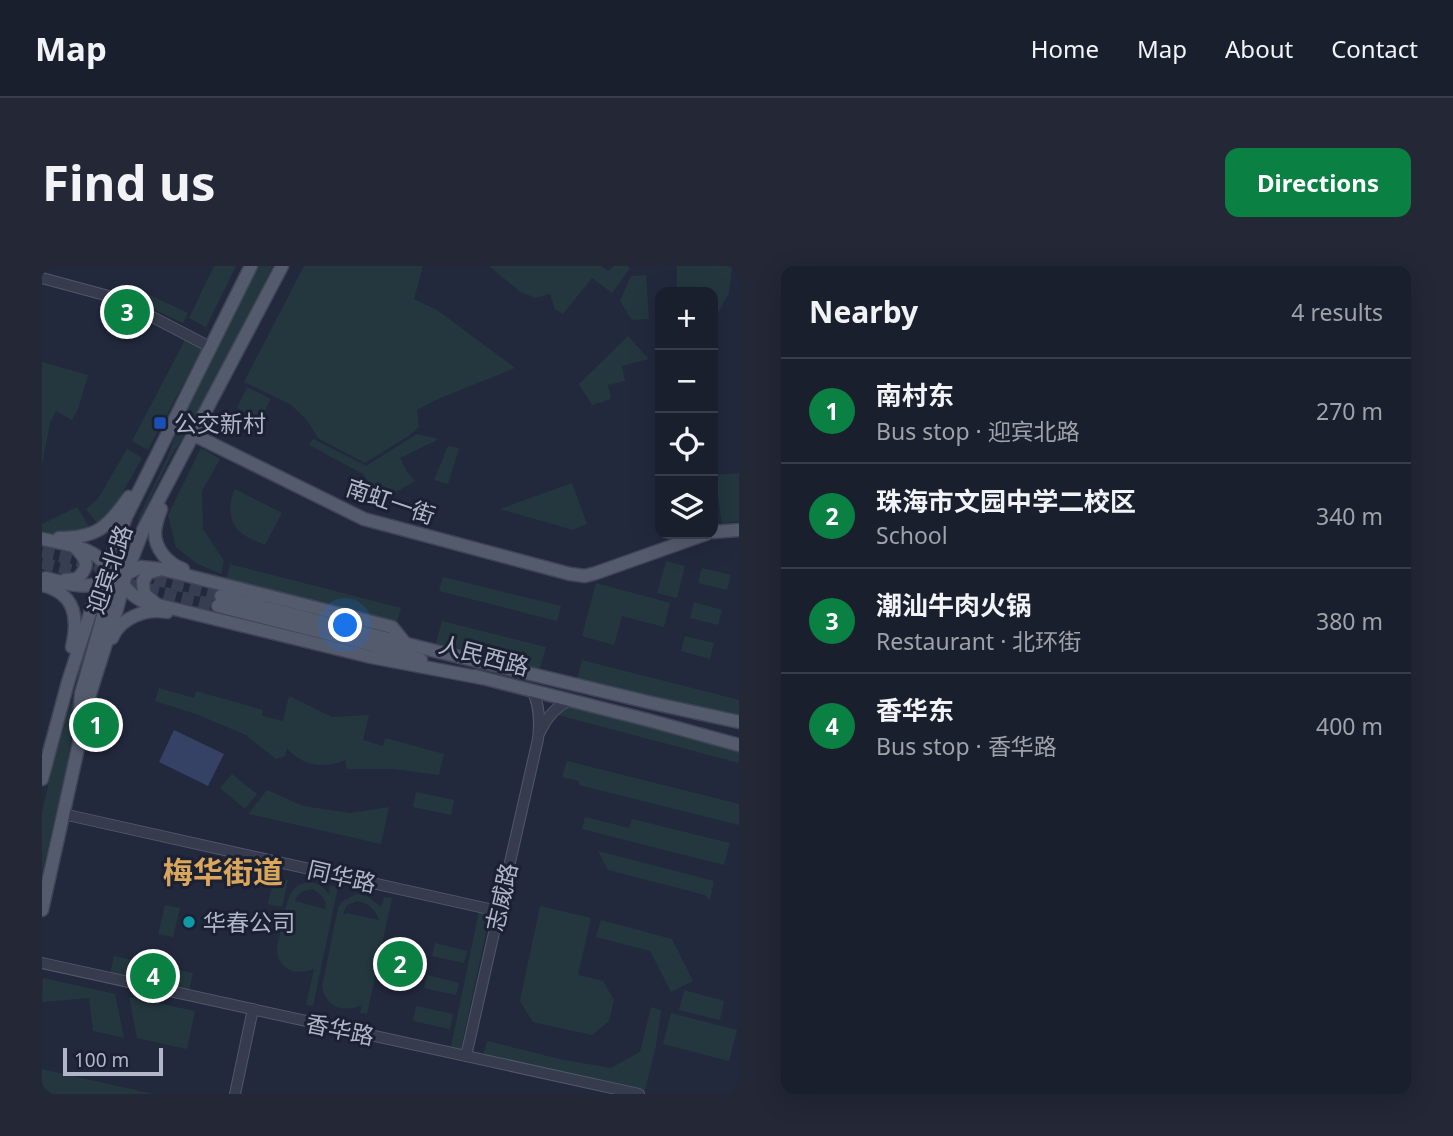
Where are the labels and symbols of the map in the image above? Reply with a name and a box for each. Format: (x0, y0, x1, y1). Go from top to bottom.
pin: 3 (104, 286, 150, 338)
place label: 公交新村 (174, 407, 266, 439)
marker: 公交新村 (152, 415, 168, 431)
street label: 南虹一街 (342, 471, 440, 531)
street label: 迎宾北路 (79, 520, 139, 618)
your location (328, 608, 362, 642)
street label: 人民西路 (435, 628, 533, 682)
pin: 1 (73, 699, 119, 751)
district label: 梅华街道 (163, 851, 283, 892)
street label: 同华路 (305, 853, 379, 899)
street label: 志威路 (478, 860, 524, 934)
place label: 华春公司 (203, 906, 295, 938)
marker: 华春公司 (181, 914, 197, 930)
pin: 2 (377, 938, 423, 990)
pin: 4 (130, 950, 176, 1002)
street label: 香华路 (303, 1006, 377, 1052)
scale bar (63, 1045, 163, 1077)

